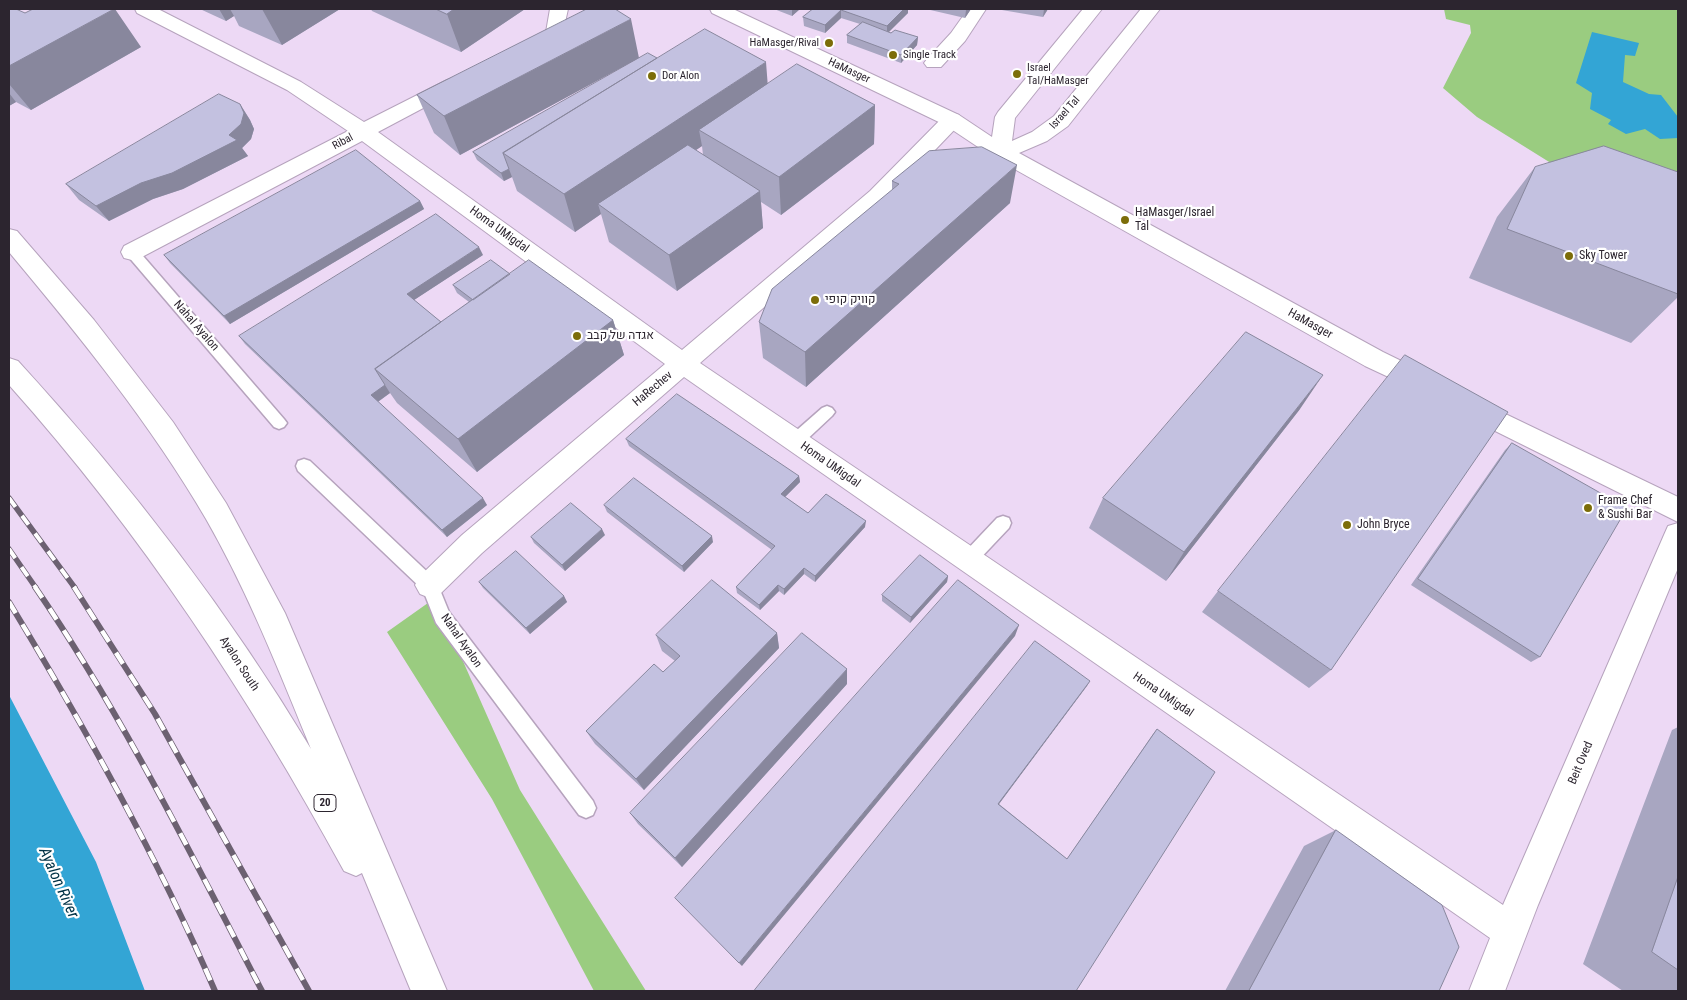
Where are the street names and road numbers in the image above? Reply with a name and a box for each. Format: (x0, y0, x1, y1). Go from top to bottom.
street label: HaMasger (826, 56, 872, 86)
street label: Israel Tal (1047, 94, 1083, 132)
street label: Ribal (330, 131, 356, 153)
street label: Homa UMigdal (466, 204, 532, 256)
street label: Nahal Ayalon (170, 298, 222, 354)
street label: HaMasger (1285, 306, 1335, 342)
street label: HaRechev (630, 368, 676, 410)
street label: Homa UMigdal (797, 439, 863, 491)
street label: Nahal Ayalon (437, 611, 485, 671)
street label: Ayalon South (216, 634, 262, 694)
street label: Homa UMigdal (1130, 669, 1196, 721)
street label: Beit Oved (1566, 739, 1596, 787)
road number: 20 (314, 794, 336, 811)

